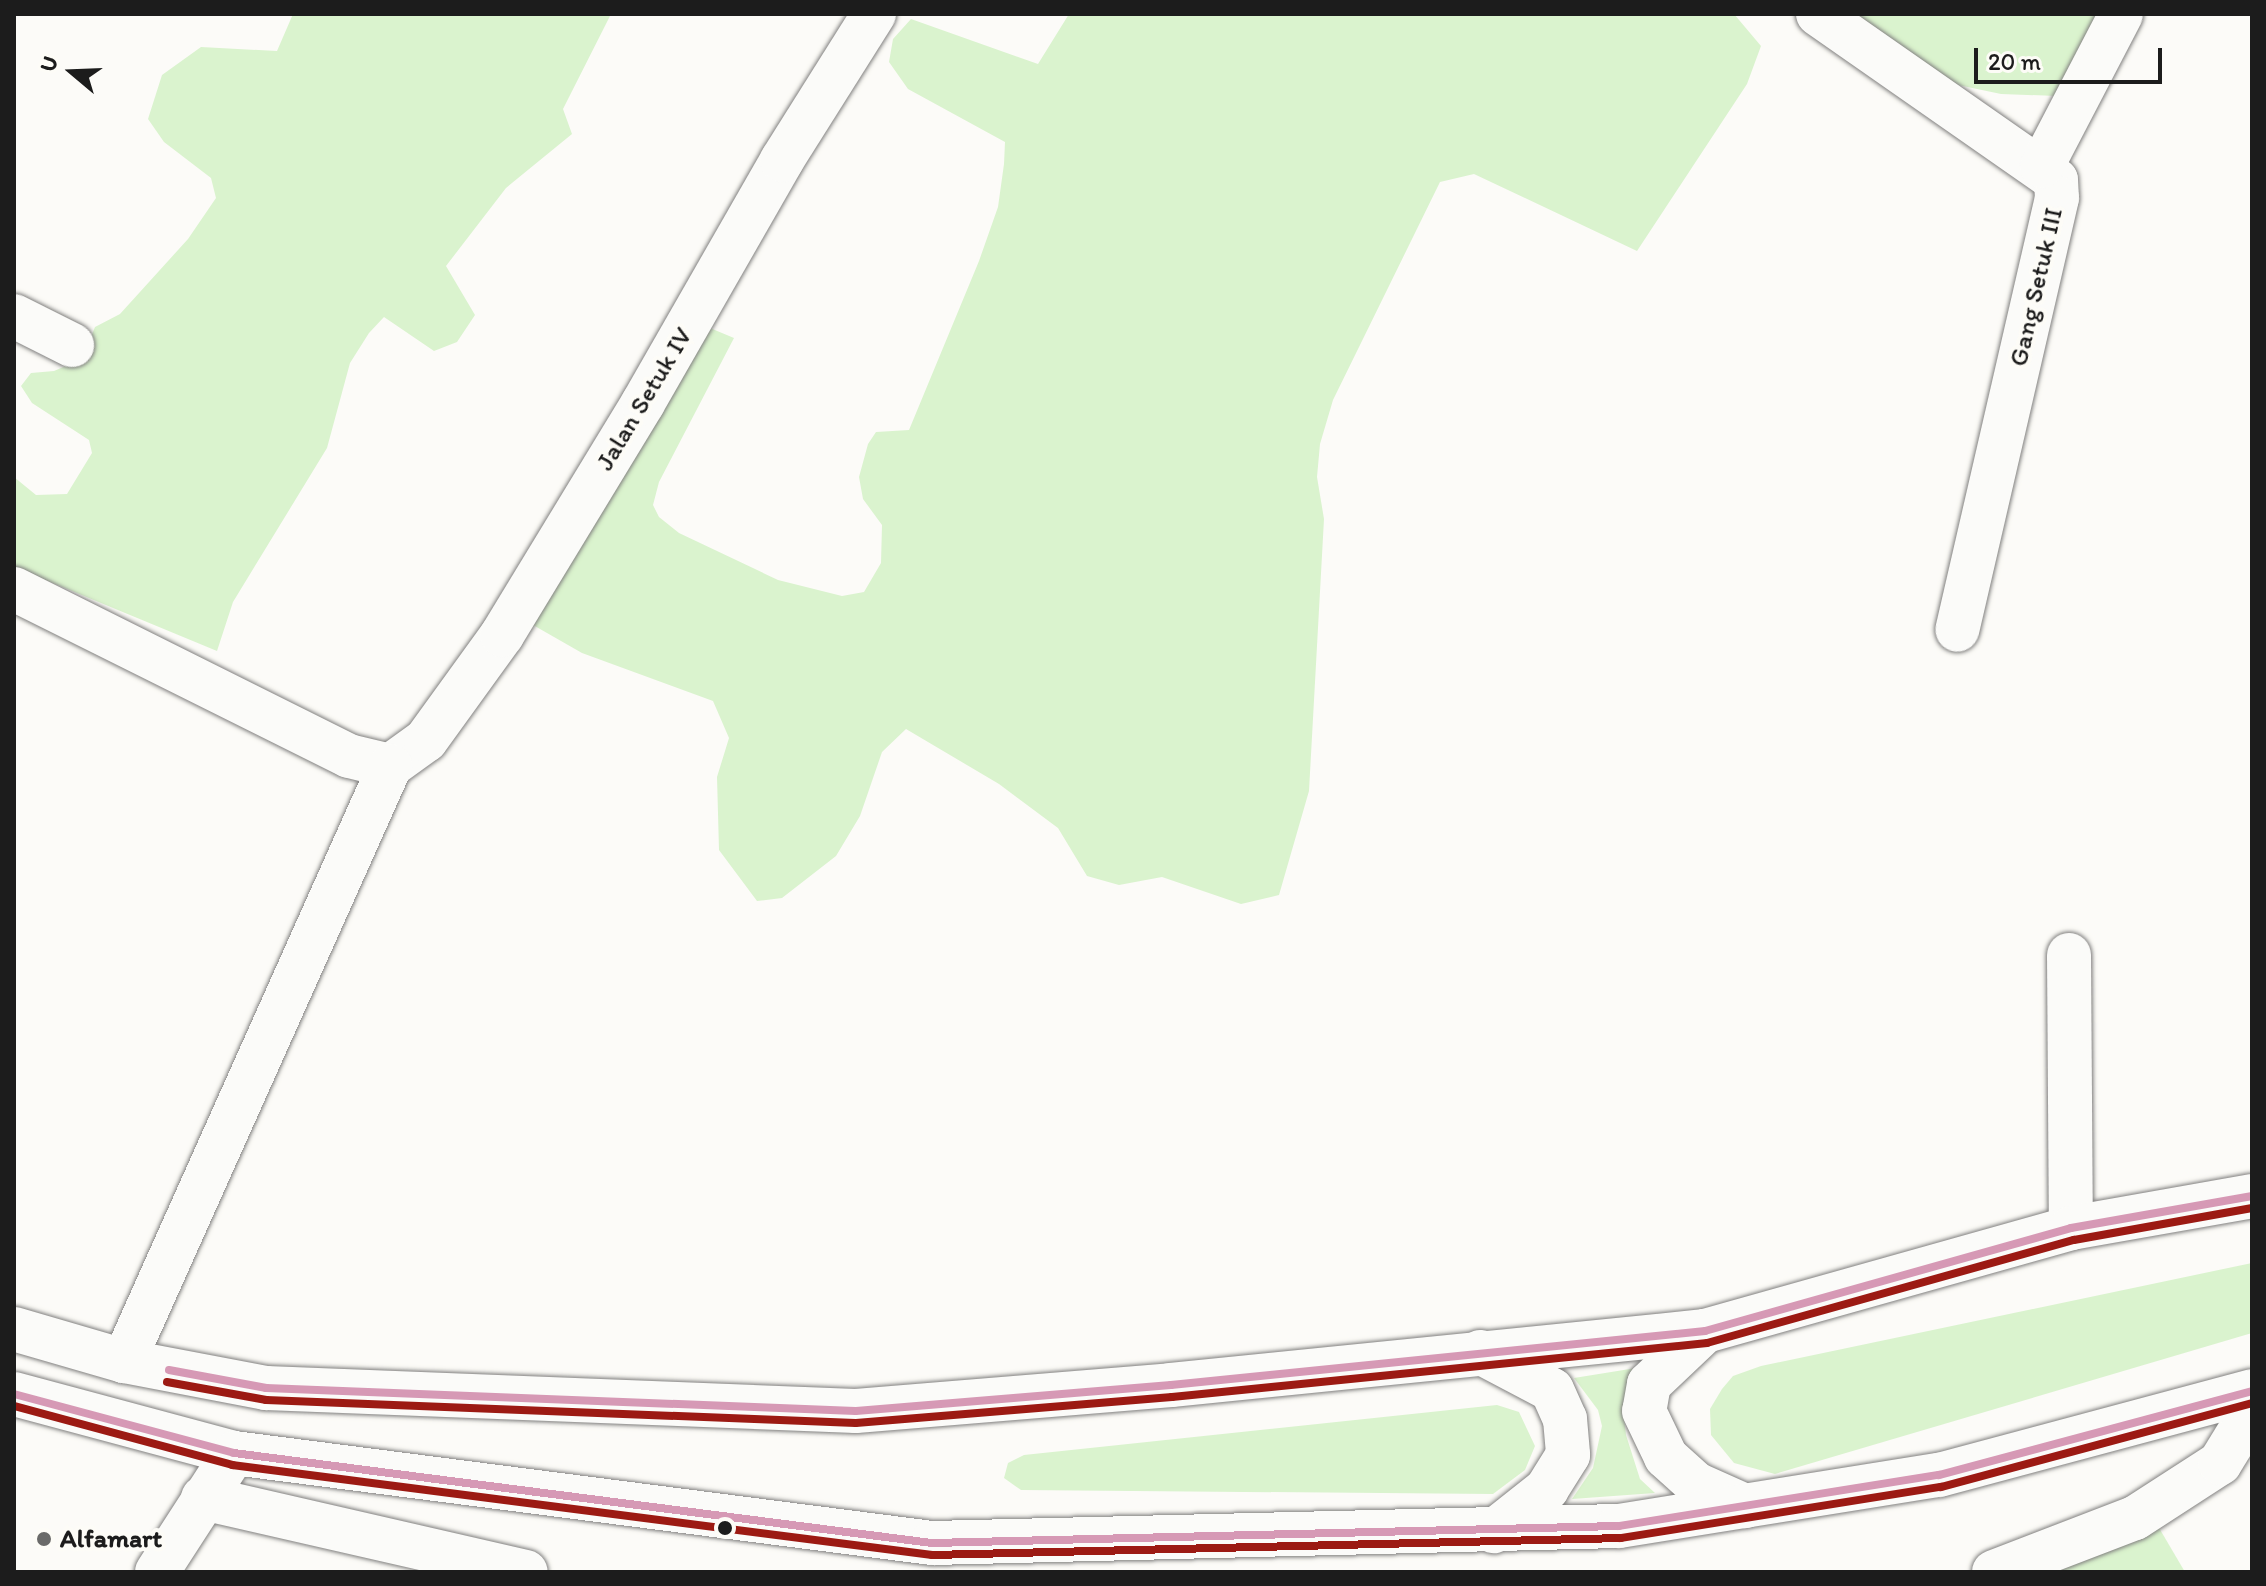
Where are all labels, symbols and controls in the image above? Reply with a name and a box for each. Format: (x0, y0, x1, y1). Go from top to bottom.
north arrow (32, 32, 112, 112)
scale bar (1978, 32, 2166, 82)
text: 20 m (1988, 47, 2041, 76)
text: U (34, 53, 64, 75)
street label: Gang Setuk III (2003, 205, 2069, 369)
street label: Jalan Setuk IV (589, 322, 699, 476)
unlabelled marker (717, 1520, 733, 1536)
place label: Alfamart (60, 1523, 162, 1555)
marker: Alfamart (35, 1530, 53, 1548)

